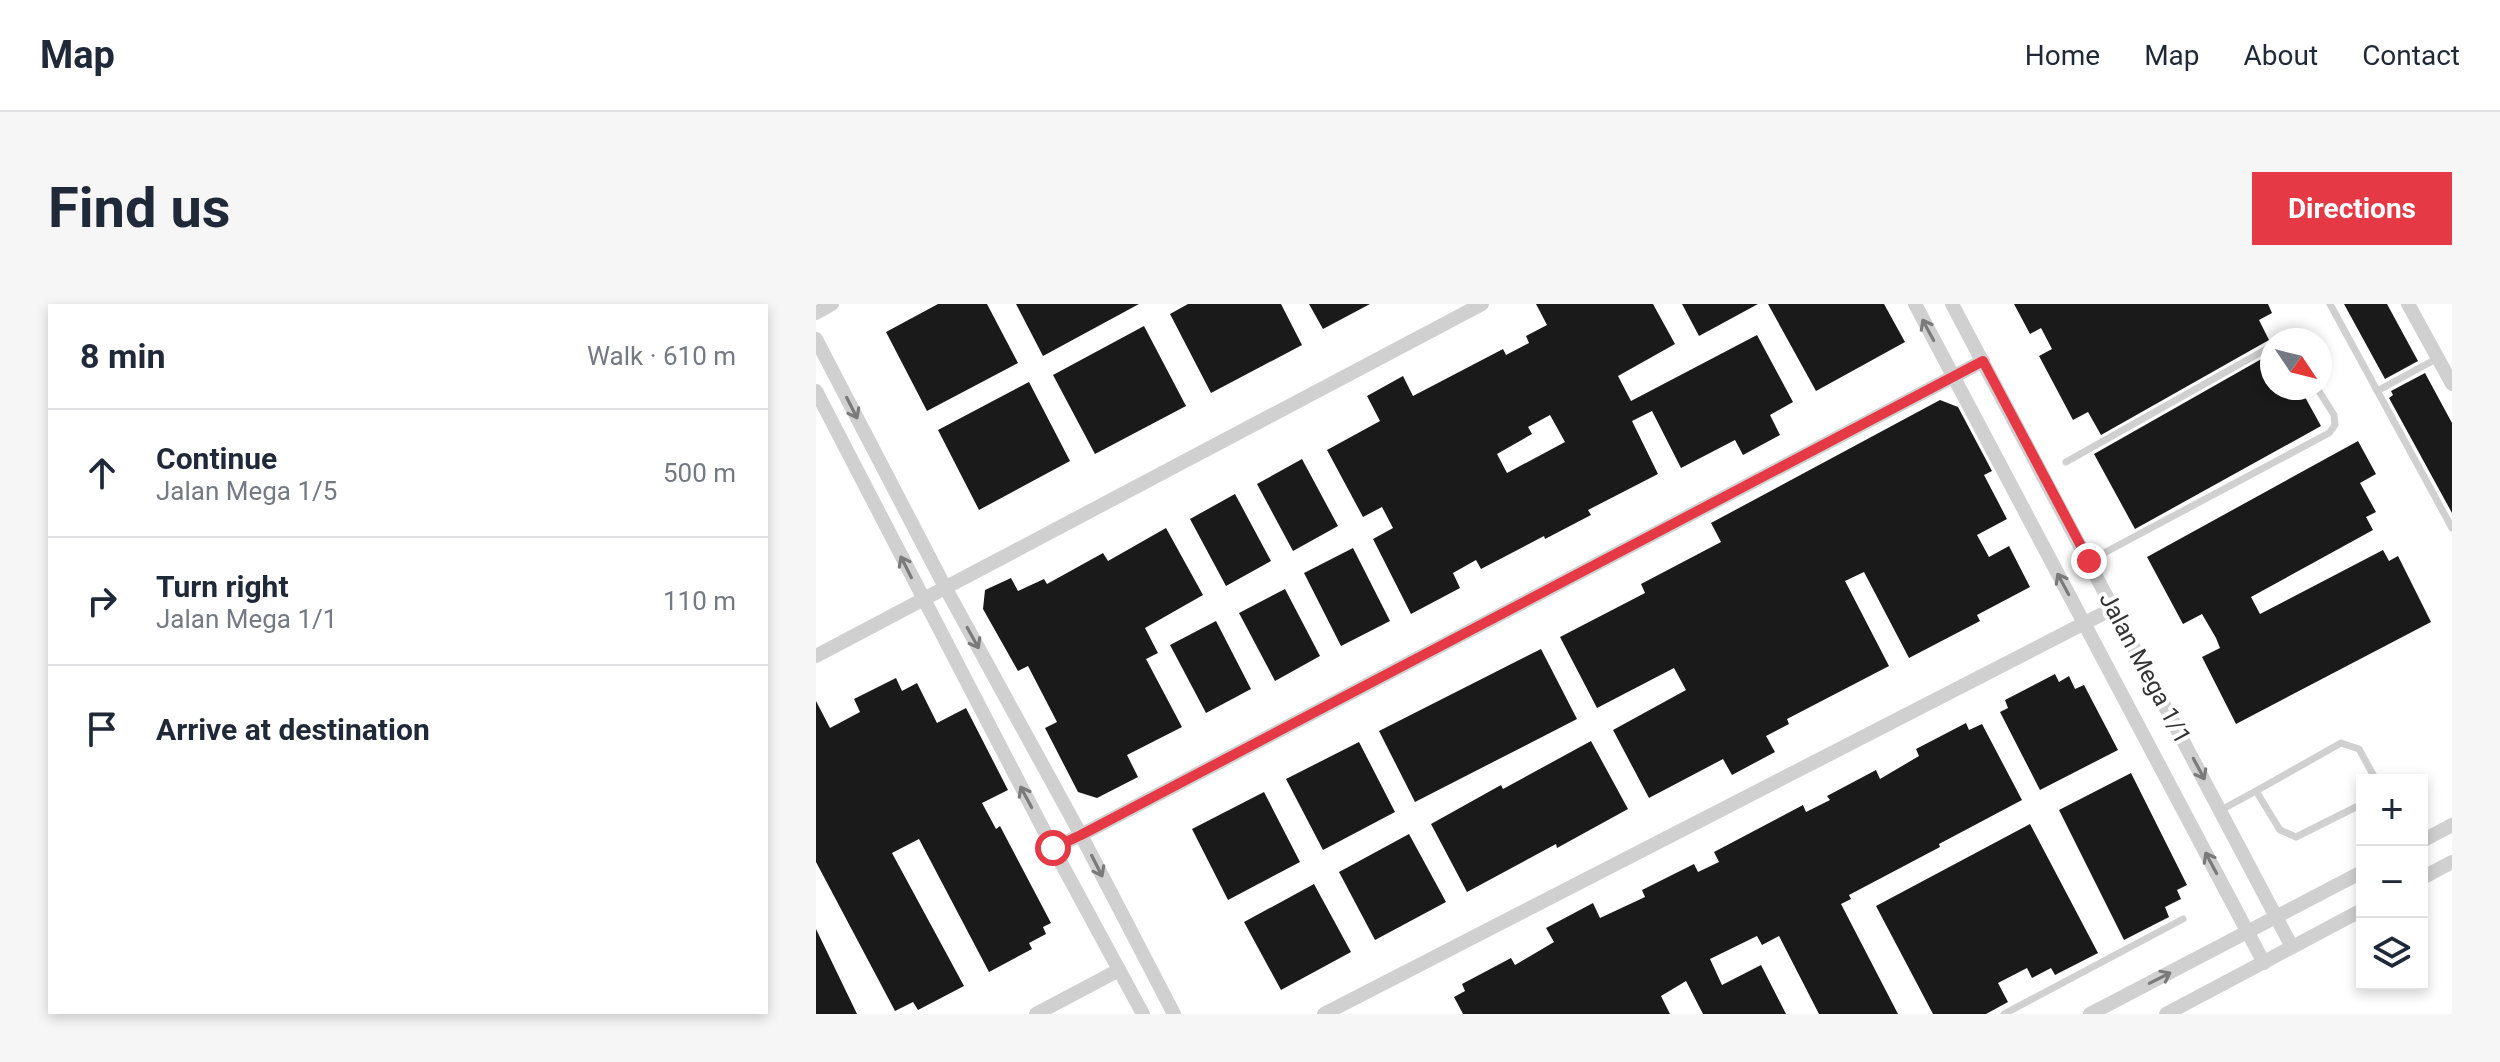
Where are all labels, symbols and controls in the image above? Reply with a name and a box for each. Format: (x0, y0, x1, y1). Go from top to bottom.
text: Map (40, 33, 115, 77)
text: Home (2025, 39, 2100, 72)
text: Map (2144, 39, 2200, 72)
text: About (2244, 39, 2318, 72)
text: Contact (2362, 39, 2460, 72)
button: Directions (2252, 172, 2452, 245)
text: Find us (48, 175, 231, 241)
one-way arrow (1920, 318, 1936, 342)
north arrow (2260, 328, 2332, 400)
text: 8 min (80, 336, 165, 376)
text: Walk · 610 m (587, 341, 736, 371)
one-way arrow (844, 396, 860, 419)
text: Continue (156, 441, 277, 476)
icon: ahead (80, 451, 124, 495)
text: 500 m (663, 458, 736, 488)
text: Jalan Mega 1/5 (156, 476, 337, 506)
route end (2071, 543, 2107, 579)
one-way arrow (898, 555, 913, 579)
text: Turn right (156, 569, 289, 604)
one-way arrow (2055, 573, 2071, 597)
icon: right (80, 579, 124, 623)
text: 110 m (663, 586, 736, 616)
street label: Jalan Mega 1/1 (2093, 588, 2197, 748)
text: Jalan Mega 1/1 (156, 604, 337, 634)
one-way arrow (965, 626, 981, 649)
icon: arrive (80, 707, 124, 751)
text: Arrive at destination (156, 712, 430, 747)
one-way arrow (2192, 756, 2207, 780)
map controls (2356, 774, 2428, 990)
button: + (2356, 774, 2428, 846)
one-way arrow (1018, 786, 1034, 810)
route start (1035, 830, 1071, 866)
button: − (2356, 846, 2428, 918)
one-way arrow (2203, 852, 2219, 876)
one-way arrow (1090, 854, 1105, 878)
button: layers (2356, 918, 2428, 990)
one-way arrow (2147, 970, 2171, 985)

